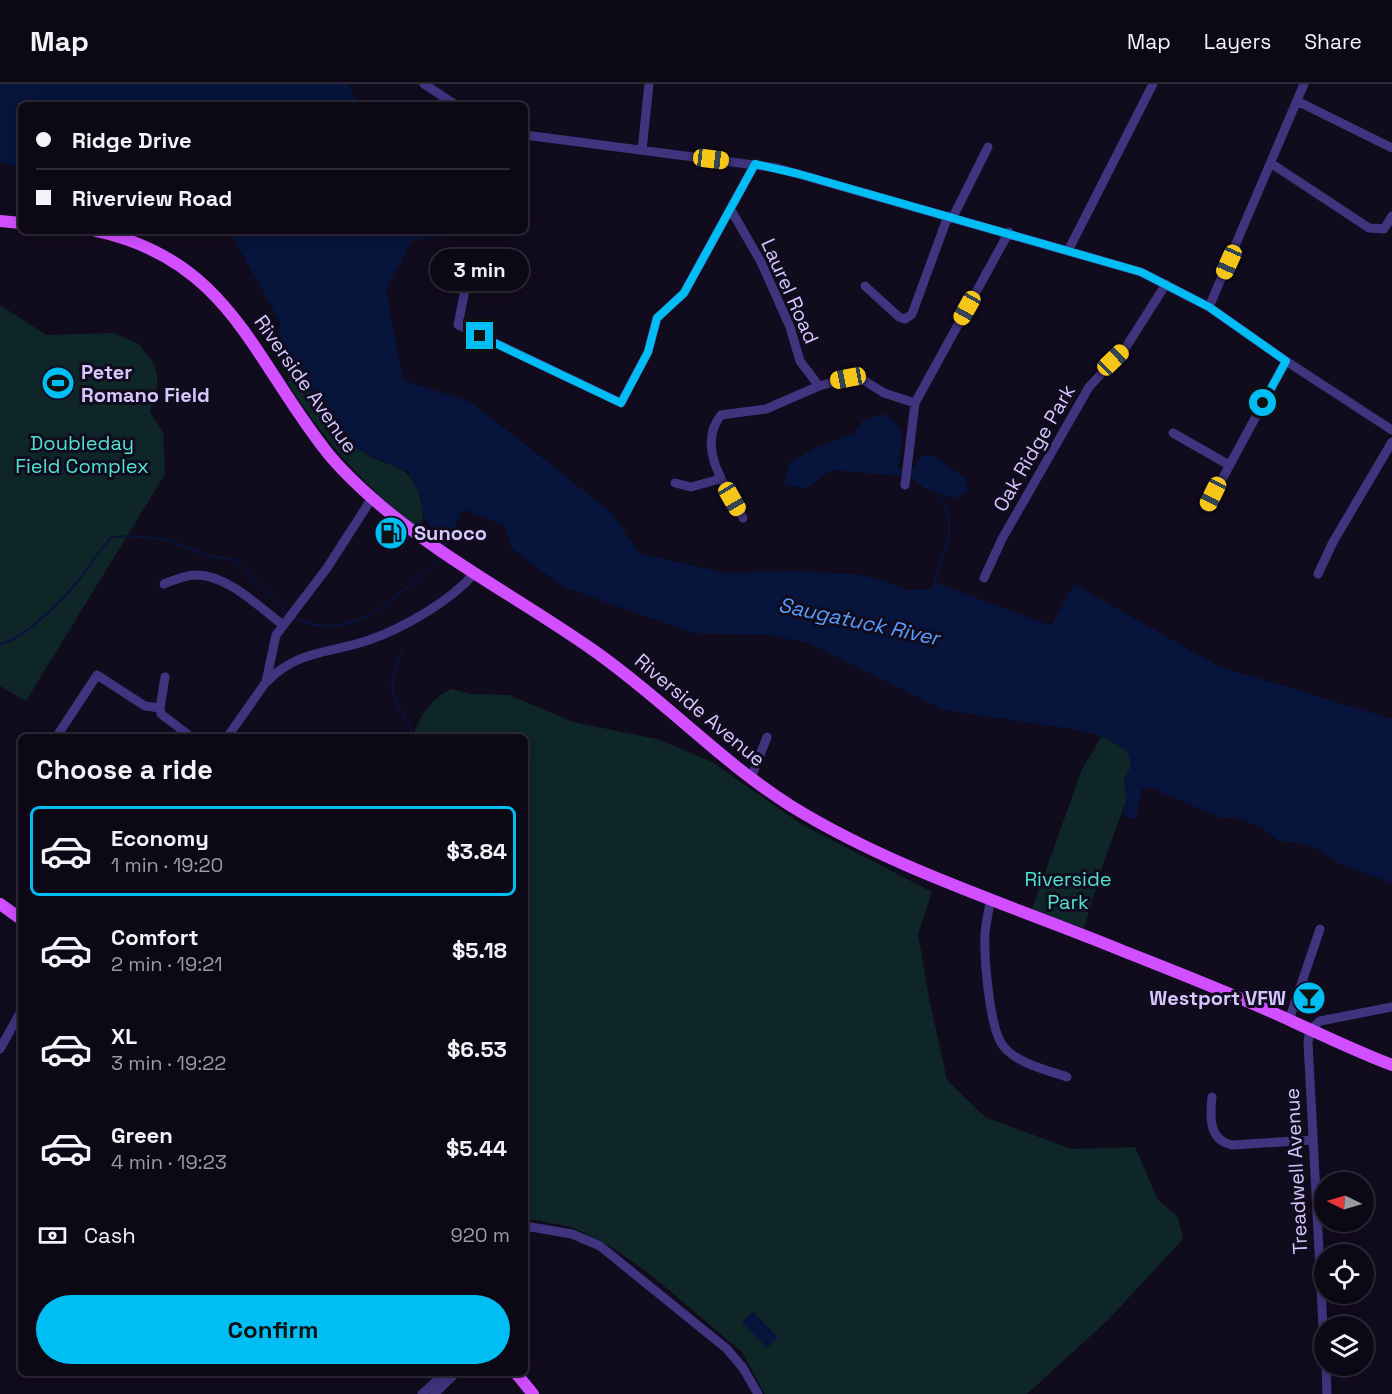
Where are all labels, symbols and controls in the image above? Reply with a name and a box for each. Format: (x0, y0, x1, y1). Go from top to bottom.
text: Map (30, 23, 89, 59)
text: Map (1127, 28, 1171, 55)
text: Layers (1204, 28, 1271, 55)
text: Share (1304, 28, 1362, 55)
text: Ridge Drive (72, 126, 192, 154)
car (692, 148, 730, 170)
text: Riverview Road (72, 184, 232, 212)
street label: Laurel Road (755, 234, 825, 348)
car (1213, 242, 1245, 282)
callout: 3 min (430, 249, 530, 291)
text: 3 min (454, 257, 505, 283)
car (950, 288, 984, 328)
street label: Riverside Avenue (249, 310, 363, 458)
route end (466, 322, 493, 349)
car (1094, 341, 1132, 379)
place label: Peter Romano Field (81, 359, 210, 408)
sports icon: Peter Romano Field (40, 365, 76, 401)
car (829, 366, 867, 390)
street label: Oak Ridge Park (987, 380, 1081, 516)
route start (1249, 389, 1276, 416)
park label: Doubleday Field Complex (15, 430, 149, 479)
car (1197, 474, 1229, 514)
car (715, 479, 749, 519)
fuel station icon: Sunoco (373, 515, 409, 551)
place label: Sunoco (414, 520, 487, 546)
water label: Saugatuck River (776, 591, 944, 652)
street label: Riverside Avenue (629, 648, 771, 772)
text: Choose a ride (36, 752, 213, 787)
icon: car (39, 824, 93, 878)
text: Economy (111, 824, 209, 852)
text: $3.84 (447, 837, 507, 865)
text: 1 min · 19:20 (111, 852, 223, 878)
park label: Riverside Park (1024, 866, 1112, 915)
icon: car (39, 923, 93, 977)
text: Comfort (111, 923, 199, 951)
text: $5.18 (452, 936, 507, 964)
text: 2 min · 19:21 (111, 951, 223, 977)
bar icon: Westport VFW (1291, 980, 1327, 1016)
place label: Westport VFW (1149, 985, 1286, 1011)
icon: car (39, 1022, 93, 1076)
text: XL (111, 1022, 137, 1050)
text: $6.53 (447, 1035, 507, 1063)
text: 3 min · 19:22 (111, 1050, 226, 1076)
street label: Treadwell Avenue (1279, 1087, 1313, 1255)
icon: car (39, 1121, 93, 1175)
text: Green (111, 1121, 173, 1149)
text: $5.44 (446, 1134, 507, 1162)
text: 4 min · 19:23 (111, 1149, 227, 1175)
north arrow (1314, 1172, 1374, 1232)
map controls (1314, 1172, 1374, 1376)
icon: cash (36, 1219, 69, 1252)
text: Cash (84, 1221, 136, 1249)
text: 920 m (451, 1222, 510, 1248)
button: locate (1314, 1244, 1374, 1304)
button: Confirm (36, 1295, 510, 1364)
button: layers (1314, 1316, 1374, 1376)

